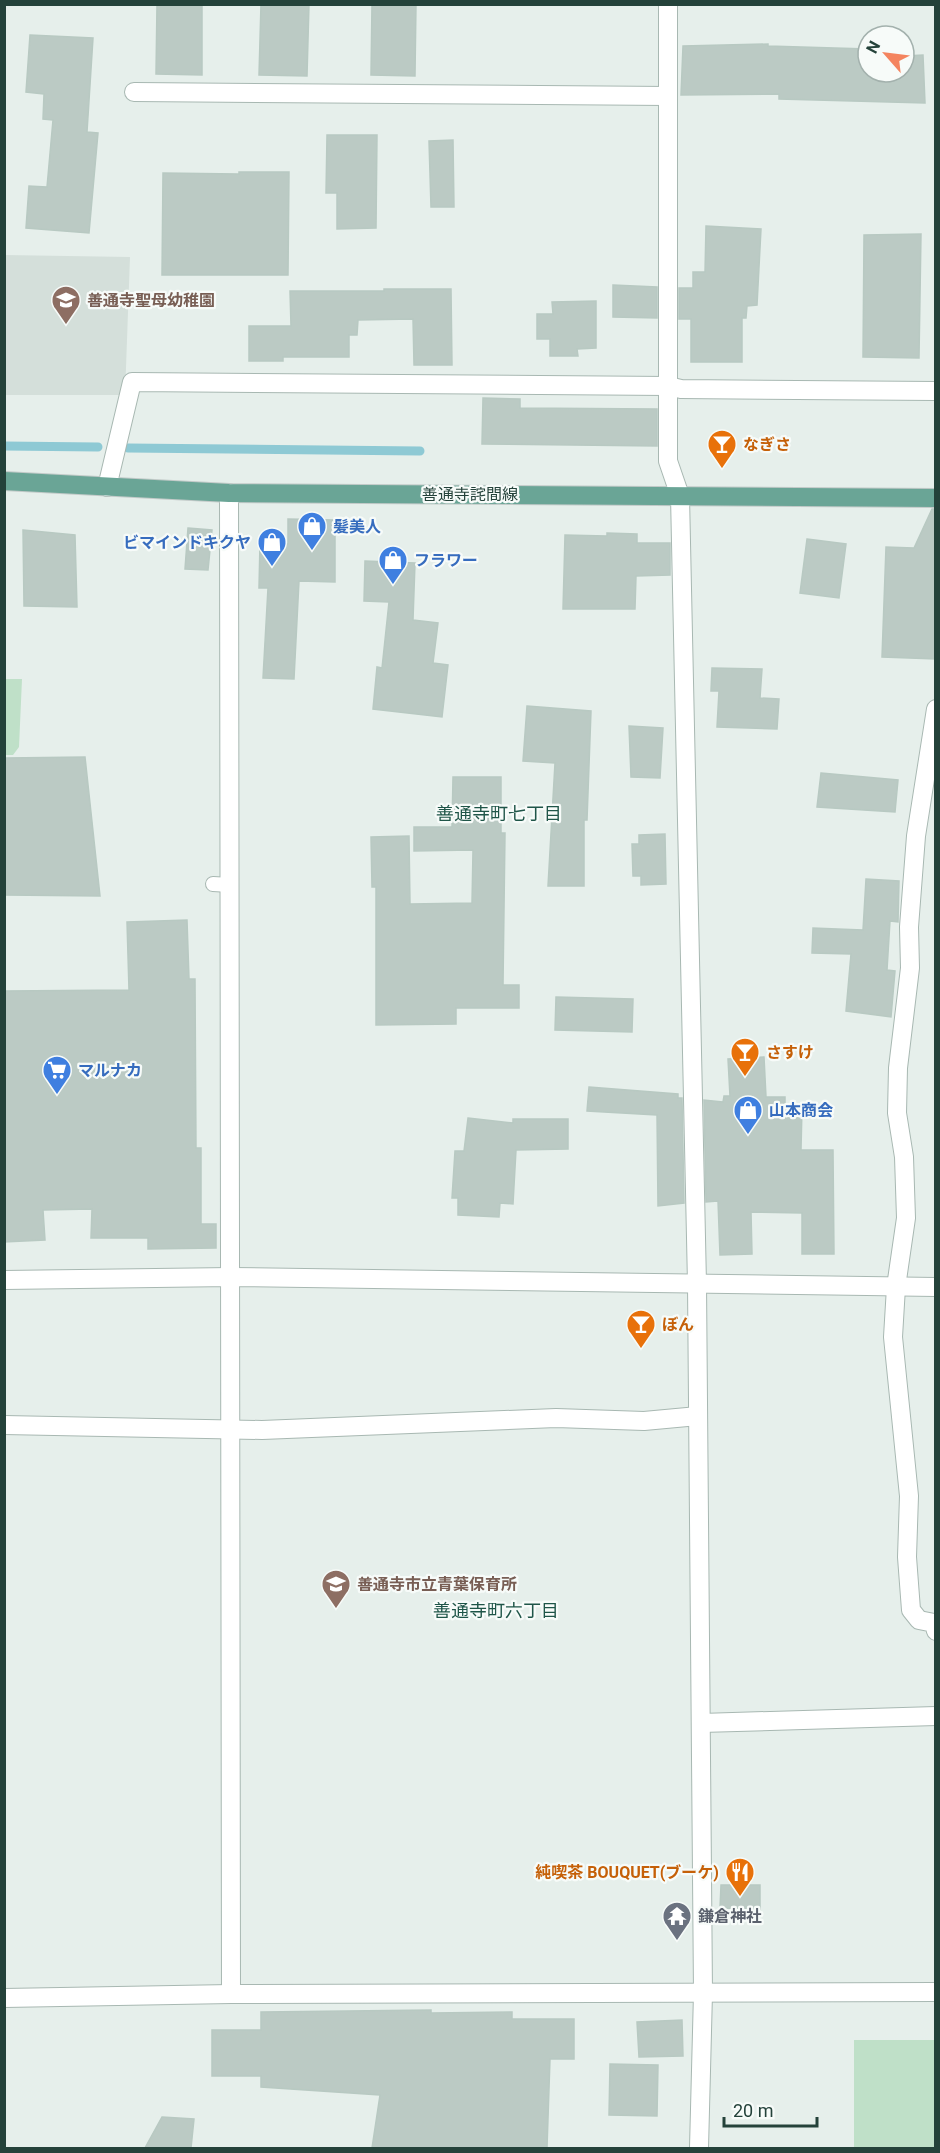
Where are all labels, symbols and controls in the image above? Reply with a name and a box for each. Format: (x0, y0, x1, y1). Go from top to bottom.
north arrow (856, 24, 916, 84)
text: N (862, 38, 884, 57)
school or university icon: 善通寺聖母幼稚園 (50, 284, 82, 326)
place label: 善通寺聖母幼稚園 (87, 291, 215, 310)
bar icon: なぎさ (706, 428, 738, 470)
place label: なぎさ (743, 435, 791, 454)
street label: 善通寺詫間線 (422, 485, 518, 504)
shop icon: 髪美人 (296, 510, 328, 552)
place label: 髪美人 (333, 517, 381, 536)
shop icon: ビマインドキクヤ (256, 526, 288, 568)
place label: ビマインドキクヤ (123, 533, 251, 552)
shop icon: フラワー (377, 544, 409, 586)
place label: フラワー (414, 551, 478, 570)
district label: 善通寺町七丁目 (436, 803, 562, 824)
bar icon: さすけ (729, 1036, 761, 1078)
place label: さすけ (766, 1043, 814, 1062)
supermarket icon: マルナカ (41, 1054, 73, 1096)
place label: マルナカ (78, 1061, 142, 1080)
shop icon: 山本商会 (732, 1094, 764, 1136)
place label: 山本商会 (769, 1101, 833, 1120)
bar icon: ぼん (625, 1308, 657, 1350)
place label: ぼん (662, 1315, 694, 1334)
school or university icon: 善通寺市立青葉保育所 (320, 1568, 352, 1610)
place label: 善通寺市立青葉保育所 (357, 1575, 517, 1594)
district label: 善通寺町六丁目 (433, 1600, 559, 1621)
restaurant icon: 純喫茶 BOUQUET(ブーケ) (724, 1856, 756, 1898)
place label: 純喫茶 BOUQUET(ブーケ) (535, 1863, 719, 1882)
temple icon: 鎌倉神社 (661, 1900, 693, 1942)
place label: 鎌倉神社 (698, 1907, 762, 1926)
scale bar (724, 2090, 817, 2128)
text: 20 m (733, 2100, 773, 2121)

